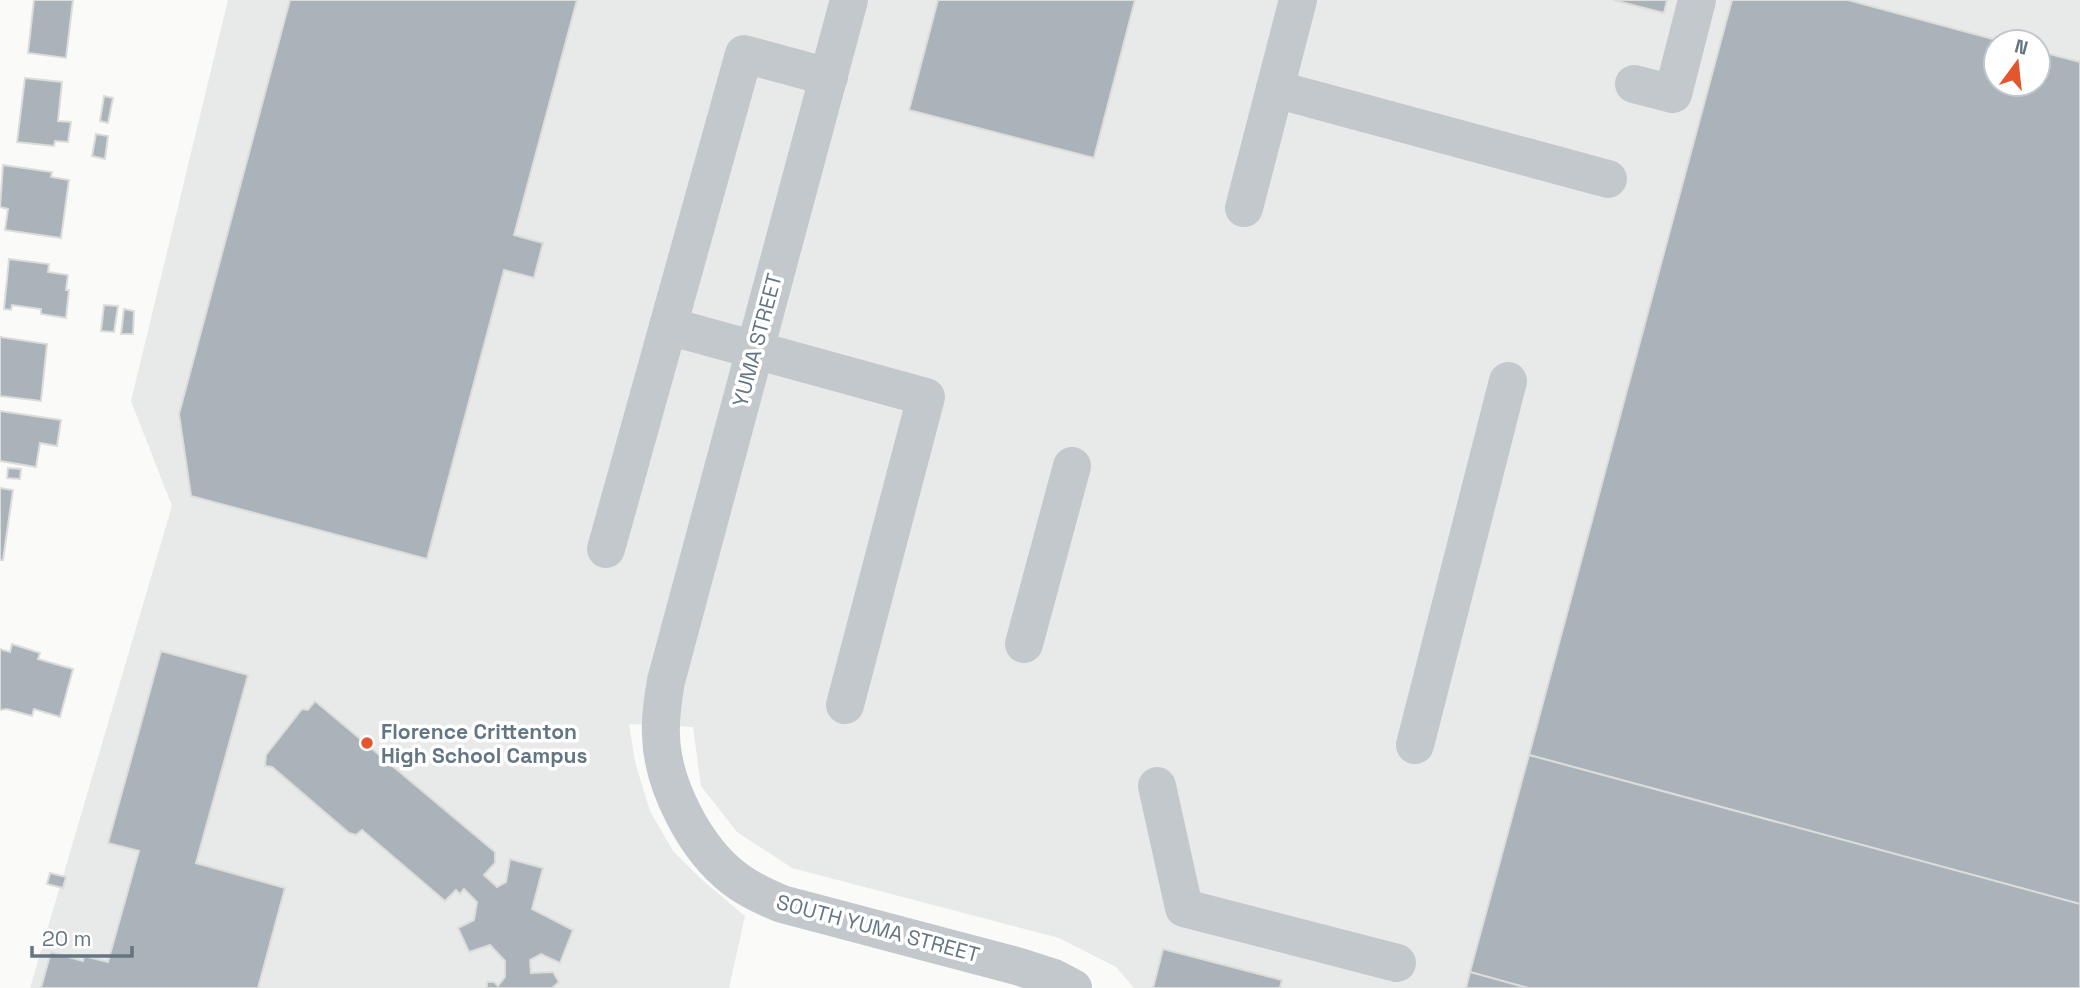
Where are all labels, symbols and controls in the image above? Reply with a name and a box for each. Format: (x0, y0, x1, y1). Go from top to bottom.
north arrow (1982, 28, 2052, 98)
text: N (2012, 33, 2031, 61)
street label: YUMA STREET (726, 270, 788, 410)
place label: Florence Crittenton High School Campus (381, 718, 588, 769)
marker: Florence Crittenton High School Campus (359, 735, 375, 751)
street label: SOUTH YUMA STREET (773, 888, 983, 968)
scale bar (32, 914, 131, 958)
text: 20 m (42, 925, 92, 952)

